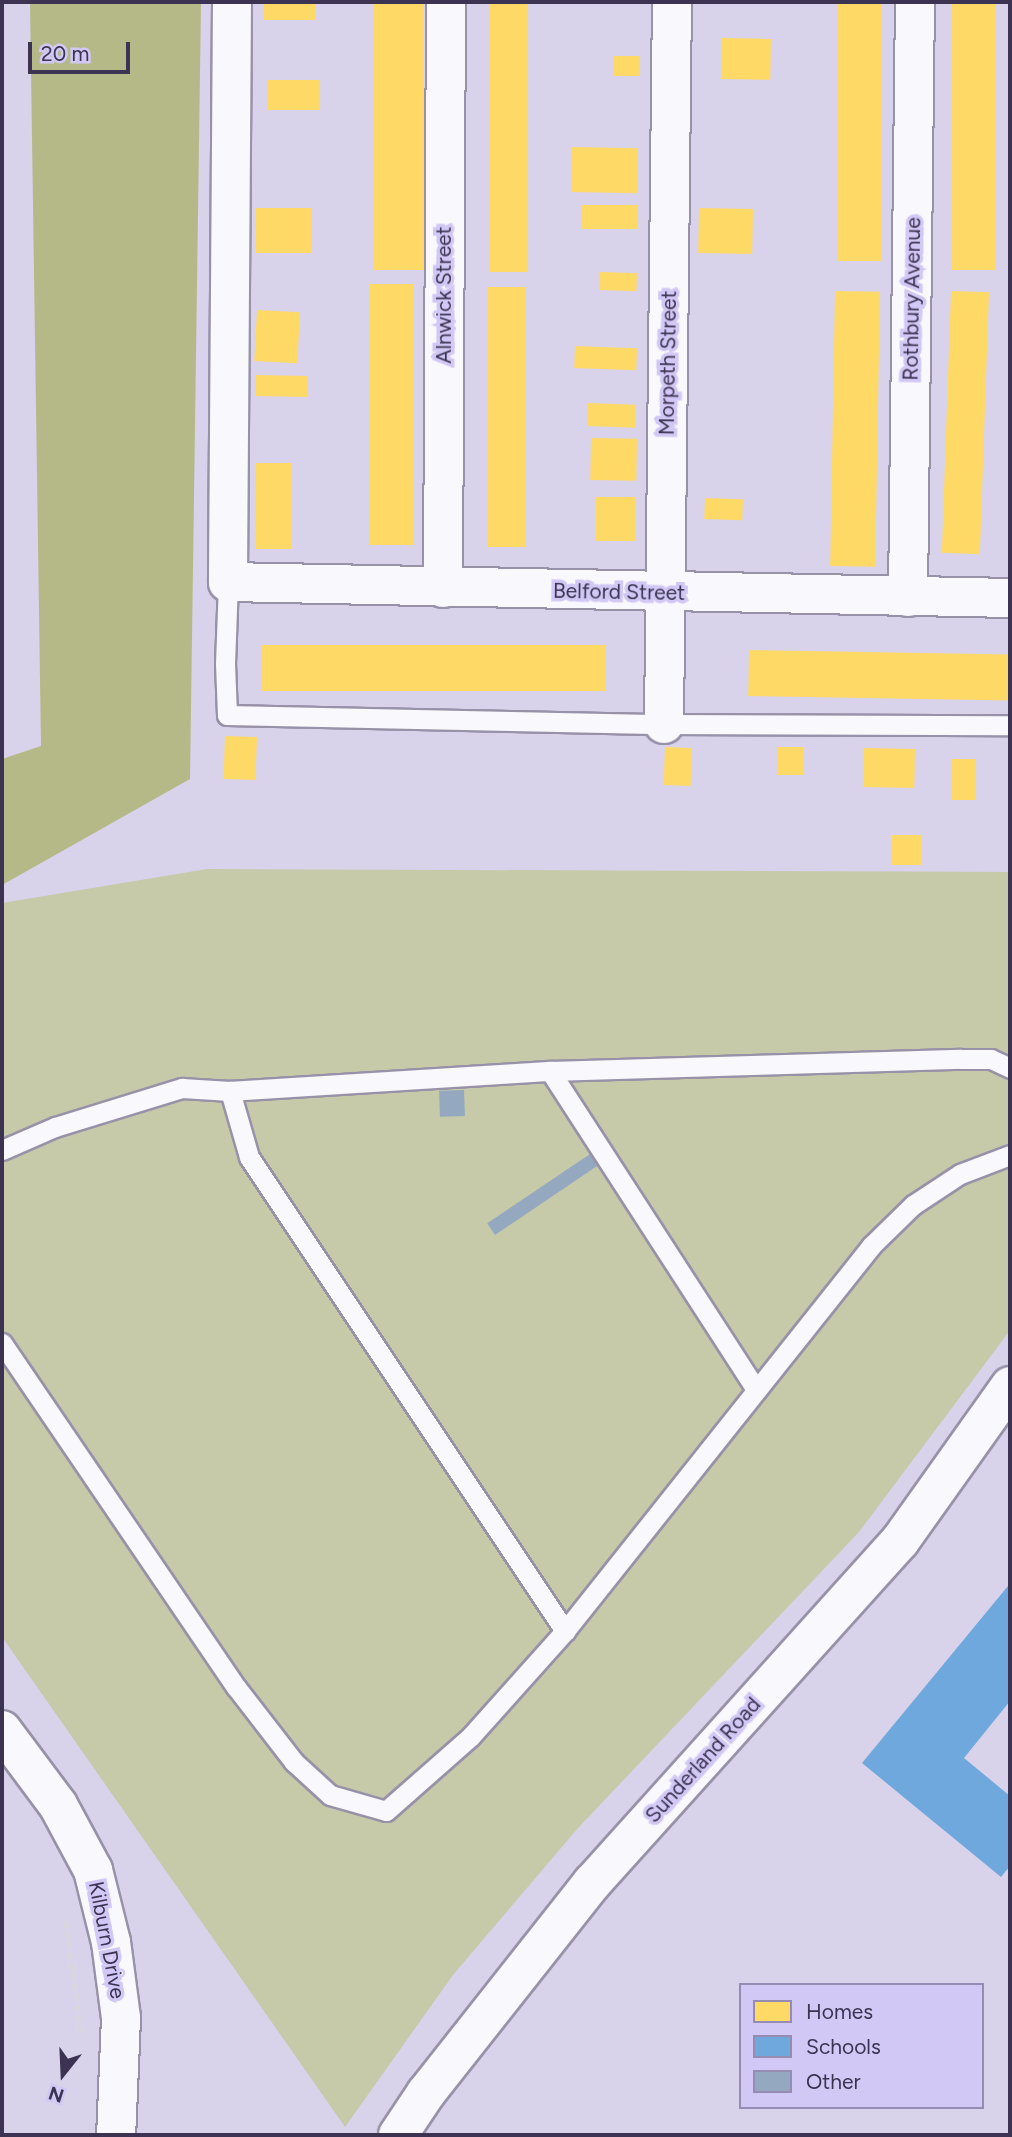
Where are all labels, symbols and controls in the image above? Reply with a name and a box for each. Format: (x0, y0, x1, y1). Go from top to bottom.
scale bar (32, 28, 133, 72)
text: 20 m (41, 41, 89, 66)
street label: Rothbury Avenue (898, 217, 926, 381)
street label: Alnwick Street (431, 226, 457, 364)
street label: Morpeth Street (654, 291, 682, 435)
street label: Belford Street (553, 578, 685, 606)
street label: Sunderland Road (640, 1692, 766, 1828)
street label: Kilburn Drive (83, 1879, 131, 2001)
legend (739, 1983, 984, 2109)
text: Homes (806, 1999, 873, 2024)
text: Schools (806, 2034, 881, 2059)
north arrow (28, 2039, 98, 2109)
text: Other (806, 2069, 861, 2094)
text: N (46, 2081, 67, 2108)

